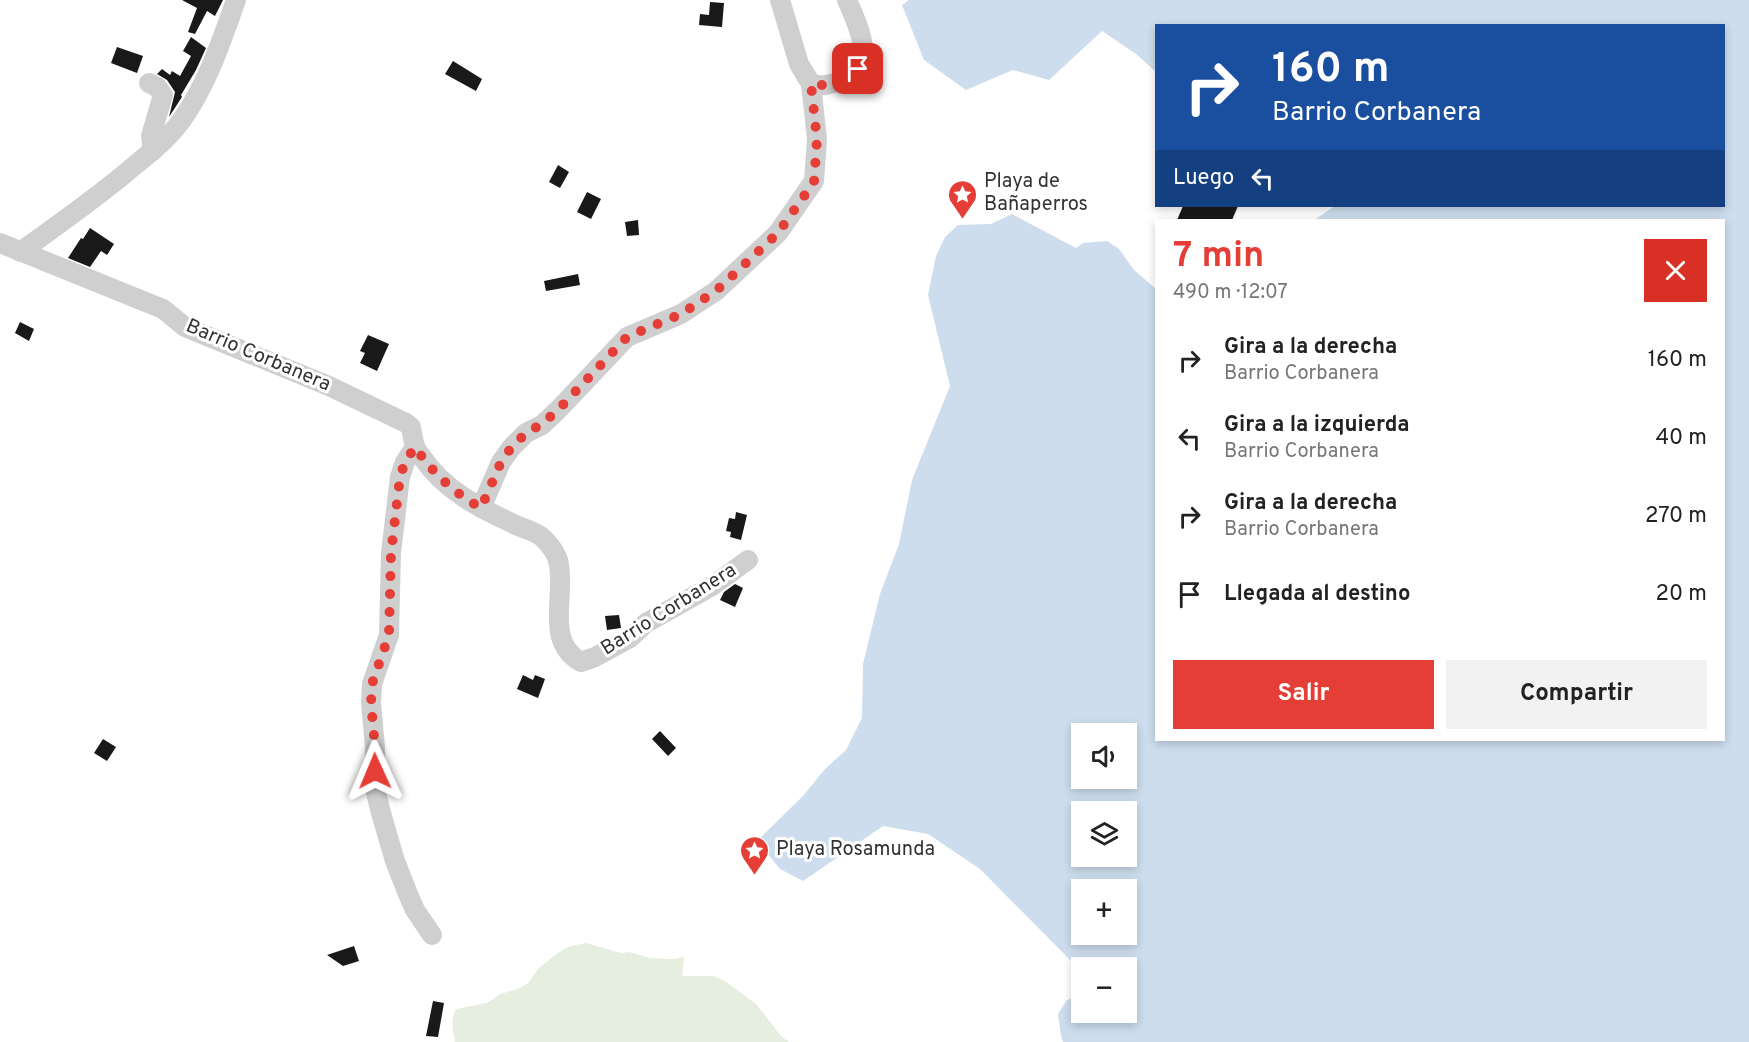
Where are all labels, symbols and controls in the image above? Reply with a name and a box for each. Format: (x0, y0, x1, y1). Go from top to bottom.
pin (832, 43, 883, 94)
text: 160 m (1272, 44, 1390, 97)
icon: right (1173, 48, 1251, 126)
icon: arrive (841, 52, 874, 85)
text: Barrio Corbanera (1272, 96, 1481, 130)
icon: left (1246, 162, 1279, 195)
text: Luego (1173, 165, 1234, 192)
place label: Playa de Bañaperros (984, 169, 1088, 218)
place icon: Playa de Bañaperros (947, 178, 979, 220)
text: 7 min (1173, 234, 1264, 280)
button: close (1644, 239, 1707, 302)
text: 490 m · 12:07 (1173, 280, 1288, 306)
street label: Barrio Corbanera (182, 314, 334, 398)
text: Gira a la derecha (1224, 334, 1397, 361)
icon: right (1173, 344, 1206, 377)
text: 160 m (1648, 347, 1707, 374)
text: Barrio Corbanera (1224, 361, 1379, 387)
text: Gira a la izquierda (1224, 412, 1410, 439)
icon: left (1173, 422, 1206, 455)
text: 40 m (1655, 425, 1707, 452)
text: Barrio Corbanera (1224, 439, 1379, 465)
text: Gira a la derecha (1224, 490, 1397, 517)
icon: right (1173, 500, 1206, 533)
text: 270 m (1645, 503, 1707, 530)
text: Barrio Corbanera (1224, 517, 1379, 543)
street label: Barrio Corbanera (596, 558, 742, 662)
icon: arrive (1173, 578, 1206, 611)
text: Llegada al destino (1224, 581, 1410, 608)
text: 20 m (1656, 581, 1707, 608)
button: Salir (1173, 660, 1434, 729)
button: Compartir (1446, 660, 1707, 729)
map controls (1071, 723, 1137, 1023)
button: sound (1071, 723, 1137, 789)
position arrow (343, 739, 407, 803)
button: layers (1071, 801, 1137, 867)
place icon: Playa Rosamunda (739, 834, 771, 876)
place label: Playa Rosamunda (776, 837, 935, 863)
button: + (1071, 879, 1137, 945)
button: − (1071, 957, 1137, 1023)

